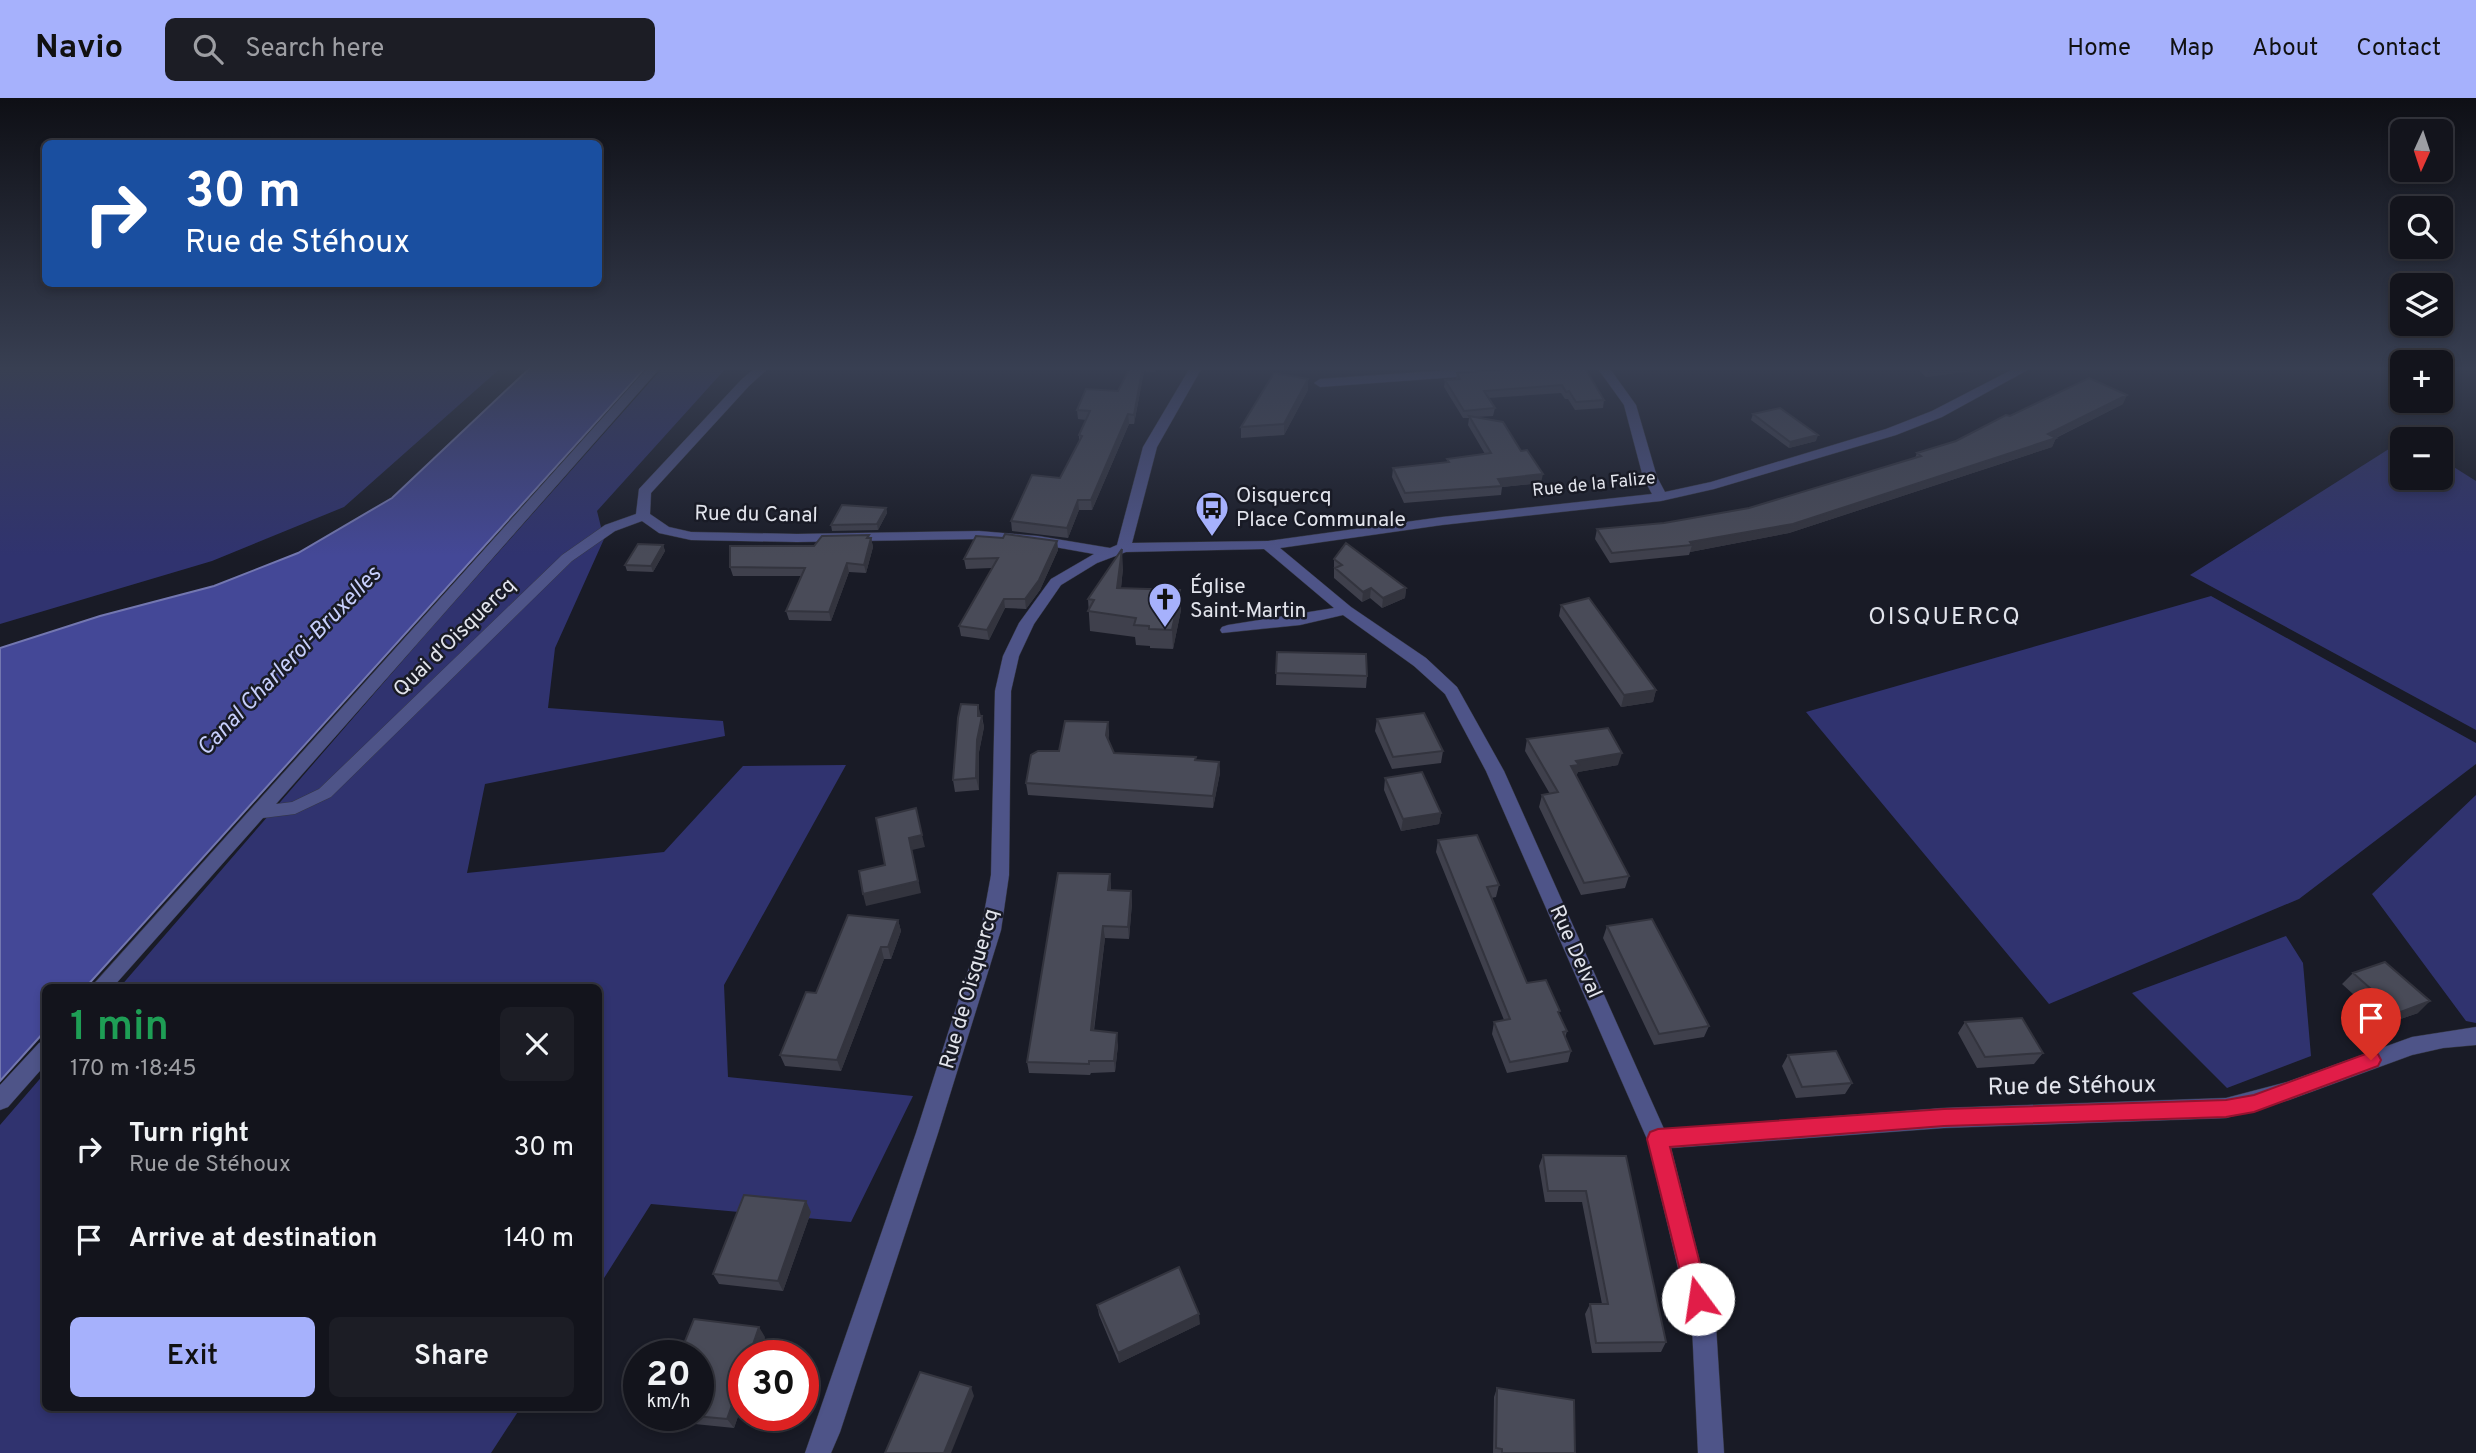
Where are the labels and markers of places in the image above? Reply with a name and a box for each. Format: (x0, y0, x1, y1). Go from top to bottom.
place label: Oisquercq Place Communale (1236, 483, 1406, 534)
bus stop icon: Oisquercq Place Communale (1193, 489, 1231, 538)
place label: Église Saint-Martin (1190, 573, 1306, 625)
church icon: Église Saint-Martin (1146, 580, 1184, 629)
pin (2341, 988, 2401, 1060)

